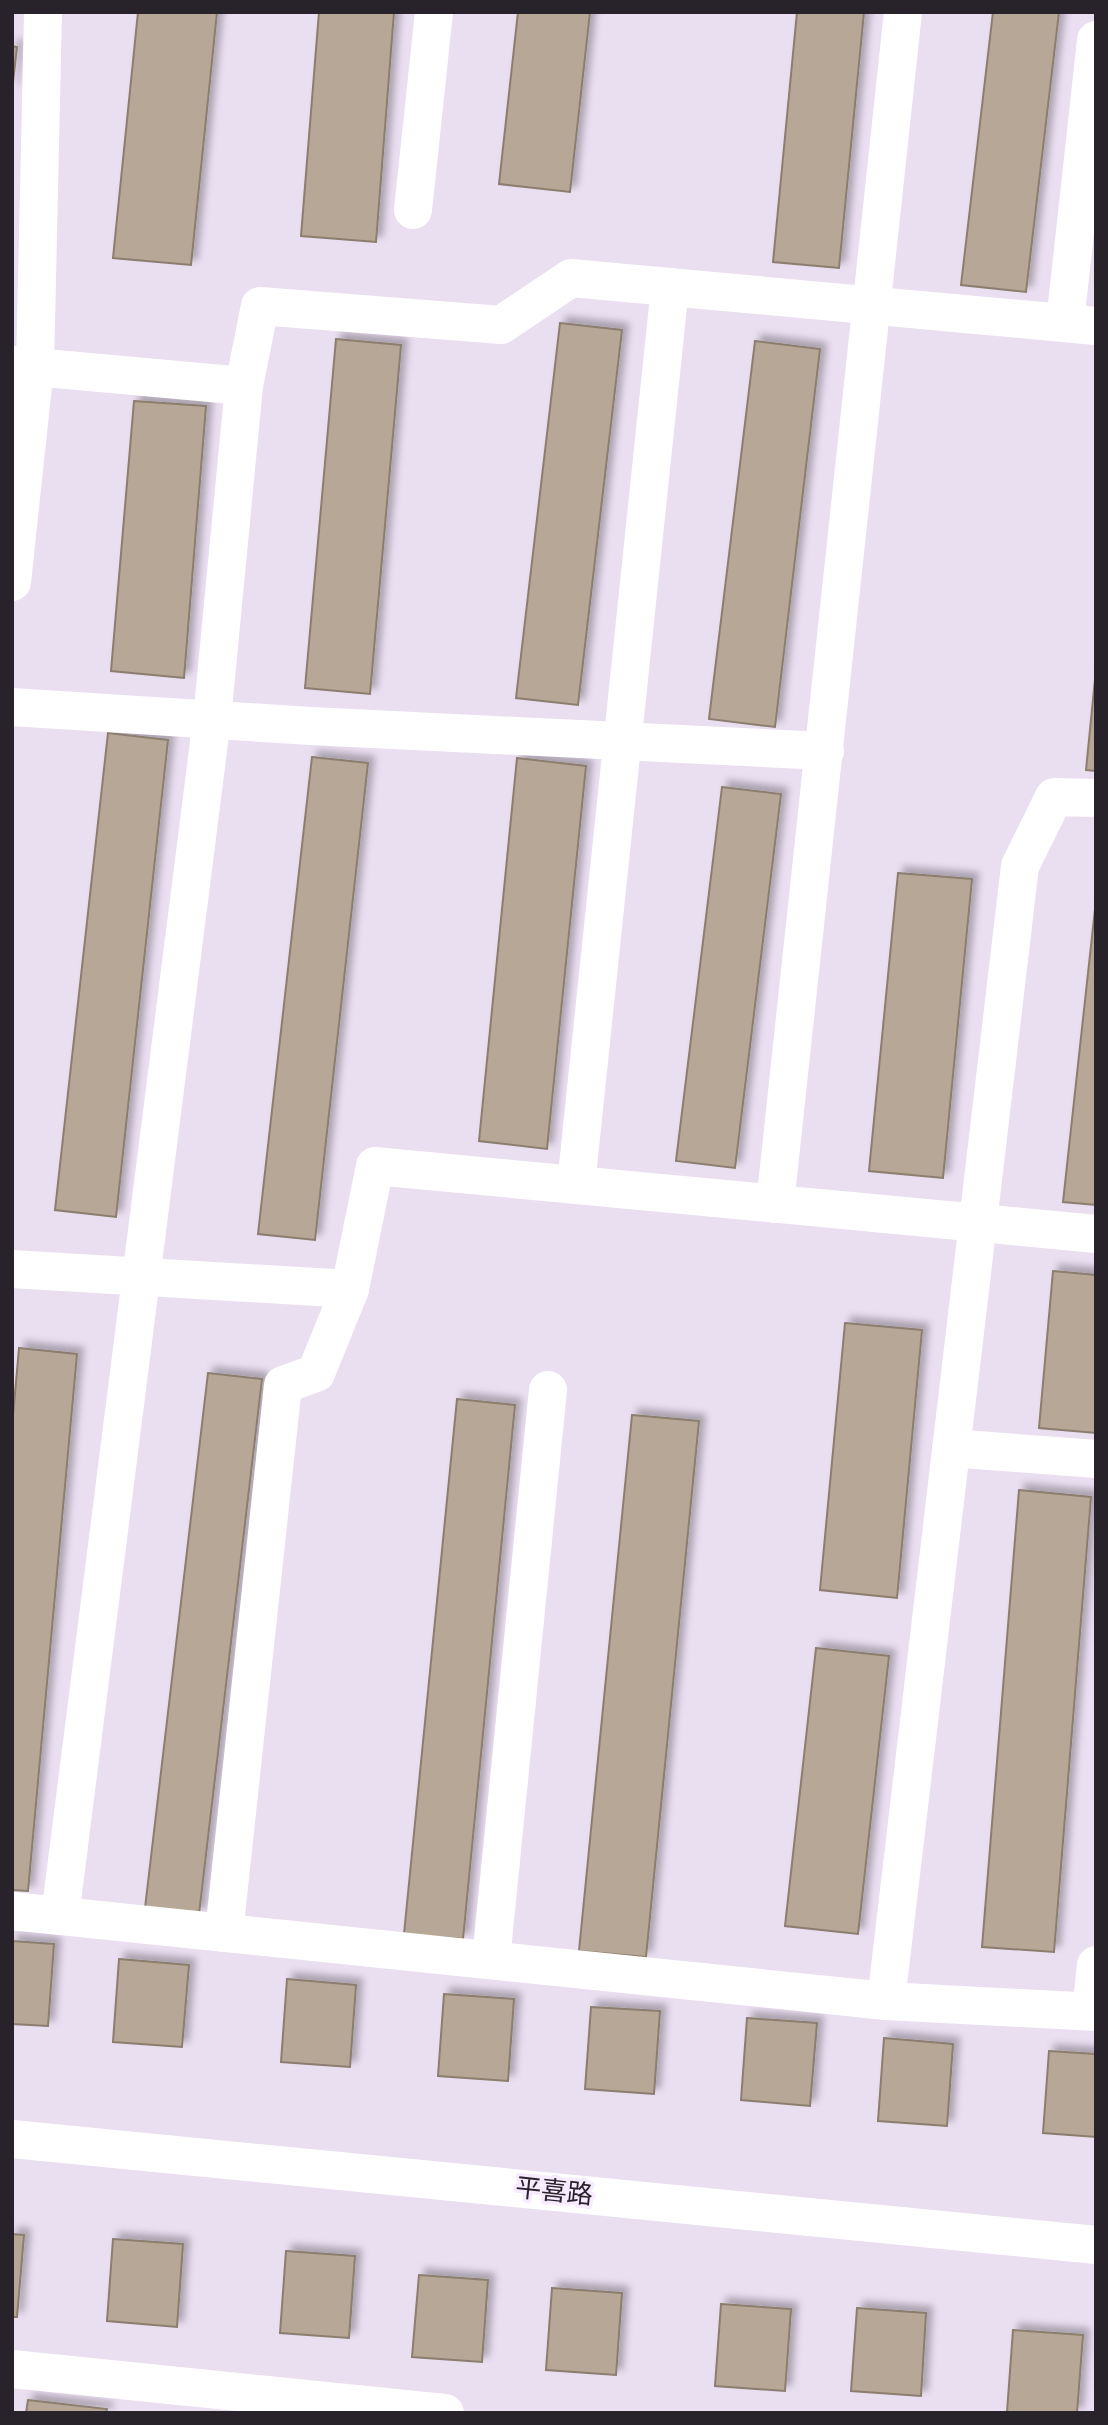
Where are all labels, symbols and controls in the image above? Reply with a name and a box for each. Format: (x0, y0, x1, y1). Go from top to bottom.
street label: 平喜路 (514, 2172, 594, 2212)

